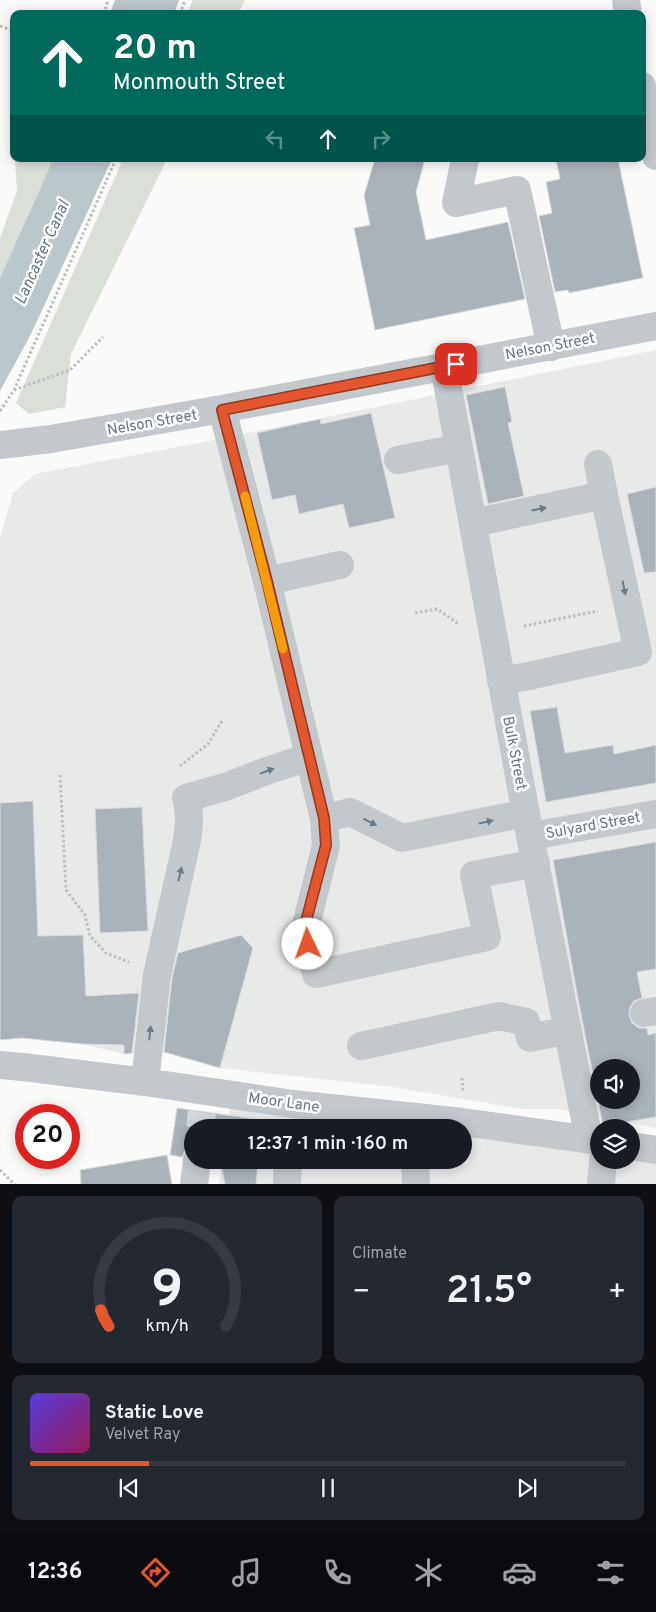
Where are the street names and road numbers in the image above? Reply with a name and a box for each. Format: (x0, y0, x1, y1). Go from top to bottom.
street label: Nelson Street (504, 329, 597, 365)
street label: Nelson Street (106, 406, 199, 441)
street label: Bulk Street (497, 715, 530, 792)
street label: Sulyard Street (544, 809, 642, 844)
street label: Moor Lane (247, 1089, 321, 1118)

